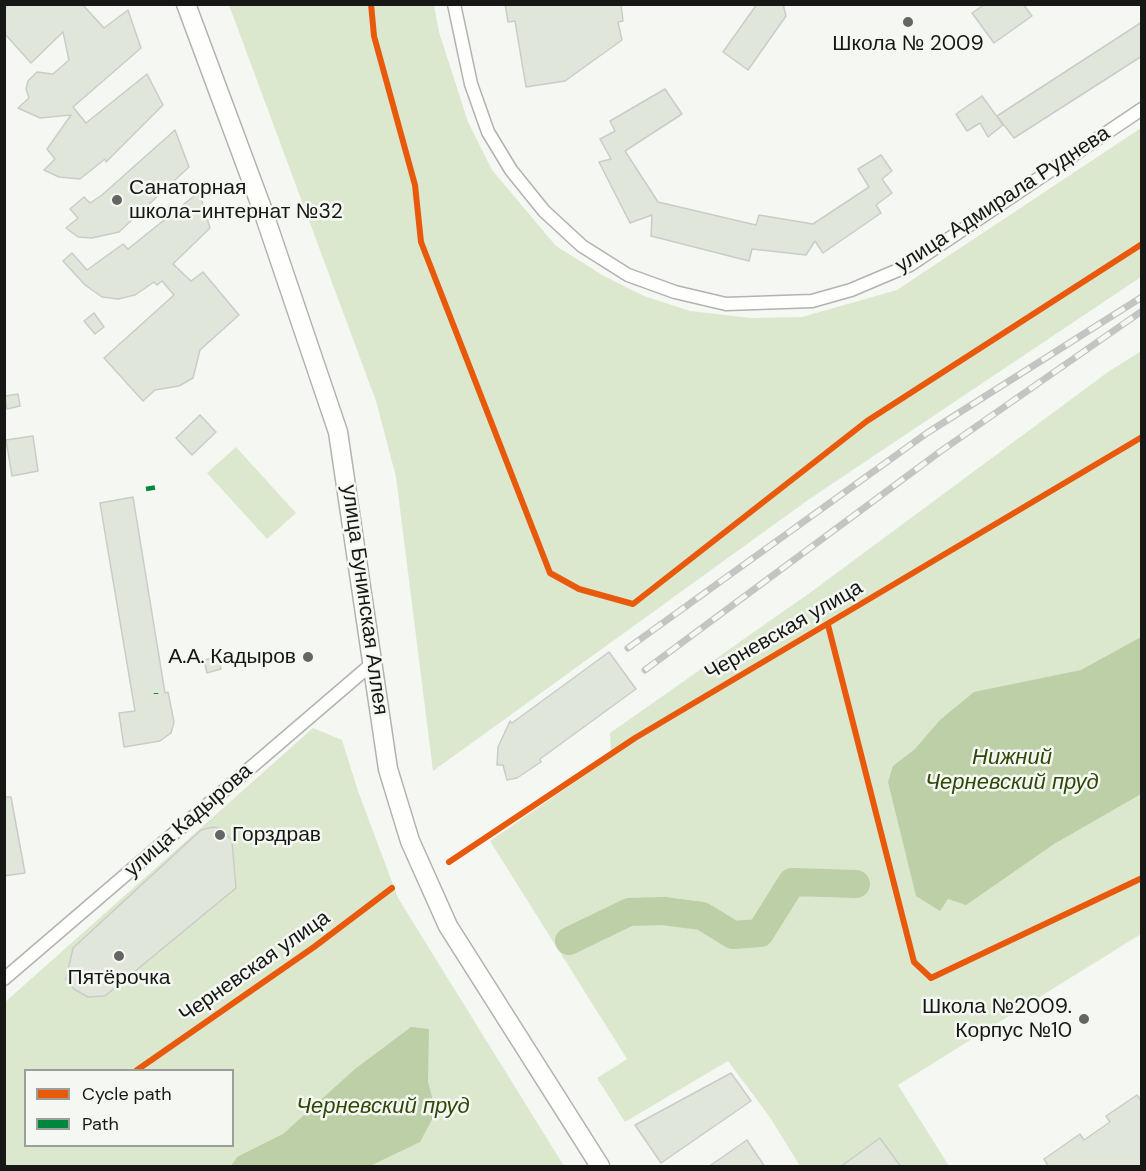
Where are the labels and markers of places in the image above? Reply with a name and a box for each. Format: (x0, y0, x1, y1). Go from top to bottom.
marker: Школа № 2009 (901, 15, 915, 29)
place label: Школа № 2009 (832, 31, 984, 57)
place label: Санаторная школа-интернат №32 (129, 175, 343, 225)
marker: Санаторная школа-интернат №32 (110, 193, 124, 207)
place label: А.А. Кадыров (168, 644, 296, 670)
marker: А.А. Кадыров (301, 650, 315, 664)
place label: Горздрав (232, 822, 321, 848)
marker: Горздрав (213, 828, 227, 842)
marker: Пятёрочка (112, 949, 126, 963)
place label: Пятёрочка (68, 965, 170, 991)
place label: Школа №2009. Корпус №10 (922, 994, 1072, 1044)
marker: Школа №2009. Корпус №10 (1077, 1012, 1091, 1026)

